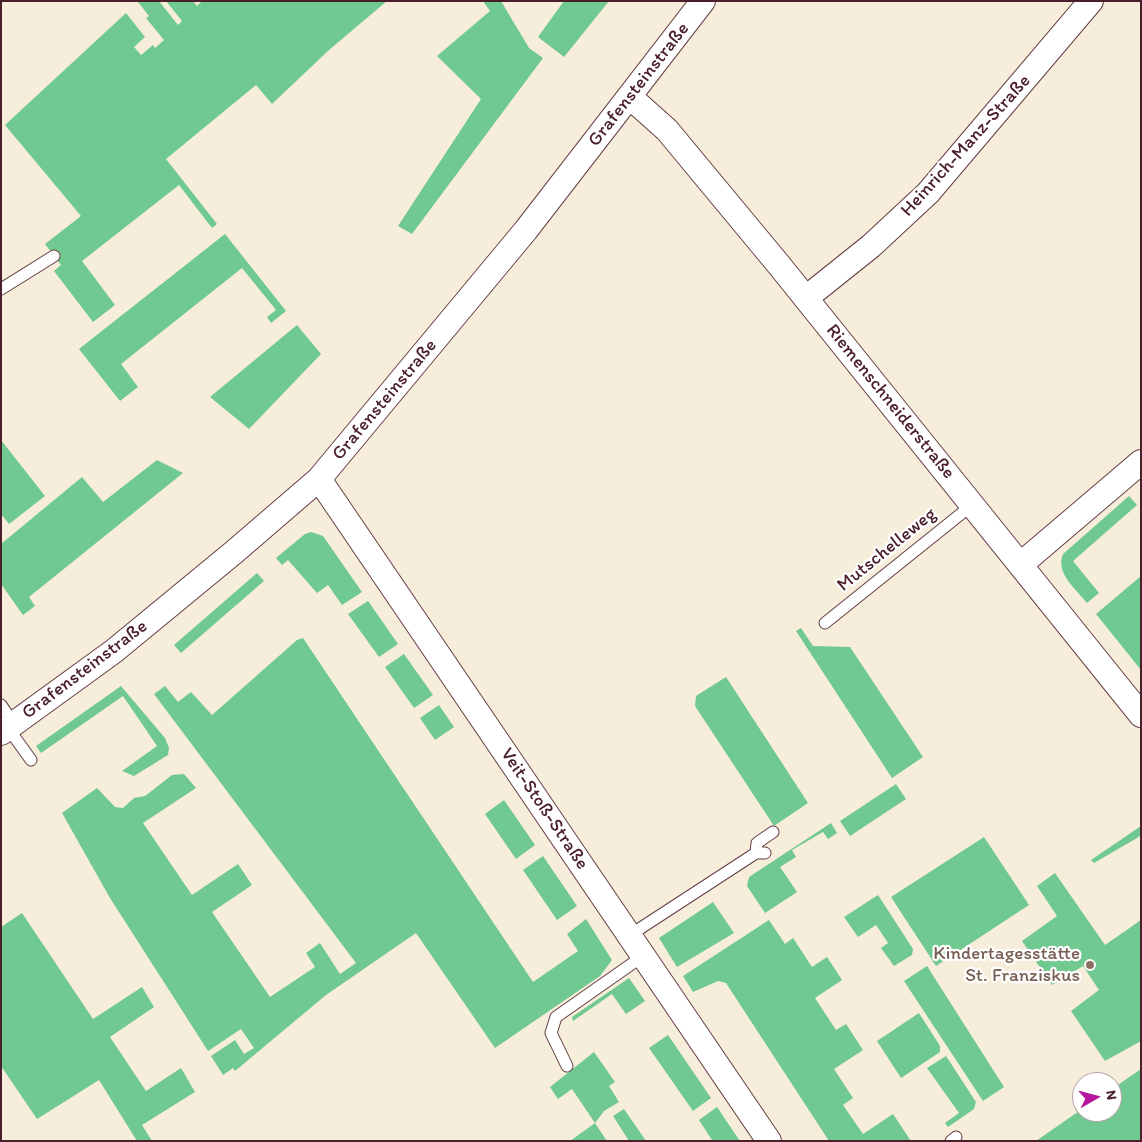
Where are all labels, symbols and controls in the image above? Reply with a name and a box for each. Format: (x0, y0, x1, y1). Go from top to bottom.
street label: Grafensteinstraße (583, 18, 695, 152)
street label: Heinrich-Manz-Straße (896, 70, 1036, 222)
street label: Riemenschneiderstraße (820, 320, 960, 484)
street label: Grafensteinstraße (328, 335, 442, 465)
street label: Mutschelleweg (833, 503, 941, 597)
street label: Grafensteinstraße (18, 615, 152, 725)
street label: Veit-Stoß-Straße (495, 744, 593, 874)
place label: Kindertagesstätte St. Franziskus (933, 943, 1080, 987)
marker: Kindertagesstätte St. Franziskus (1084, 959, 1096, 971)
north arrow (1072, 1072, 1122, 1122)
text: N (1102, 1089, 1120, 1101)

